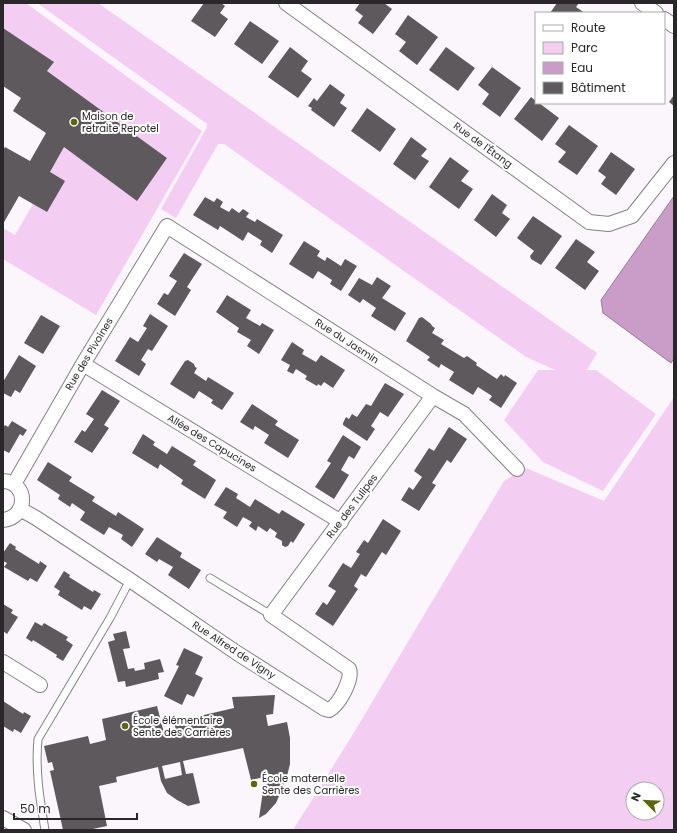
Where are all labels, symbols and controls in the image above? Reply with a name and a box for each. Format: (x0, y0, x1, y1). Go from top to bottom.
legend (535, 12, 665, 104)
text: Route (571, 19, 605, 36)
text: Parc (571, 39, 598, 56)
text: Eau (571, 59, 593, 76)
text: Bâtiment (571, 79, 626, 96)
place label: Maison de retraite Repotel (82, 109, 159, 136)
marker: Maison de retraite Repotel (69, 117, 79, 127)
street label: Rue de l'Étang (450, 118, 516, 172)
street label: Rue des Pivoines (61, 315, 117, 393)
street label: Rue du Jasmin (312, 315, 382, 367)
street label: Allée des Capucines (165, 410, 259, 476)
street label: Rue des Tulipes (323, 471, 381, 541)
street label: Rue Alfred de Vigny (189, 617, 279, 683)
place label: École élémentaire Sente des Carrières (133, 713, 231, 740)
marker: École élémentaire Sente des Carrières (120, 721, 130, 731)
place label: École maternelle Sente des Carrières (262, 771, 360, 798)
marker: École maternelle Sente des Carrières (249, 779, 259, 789)
north arrow (625, 781, 665, 821)
text: N (627, 790, 645, 804)
scale bar (14, 795, 137, 821)
text: 50 m (20, 800, 51, 817)

